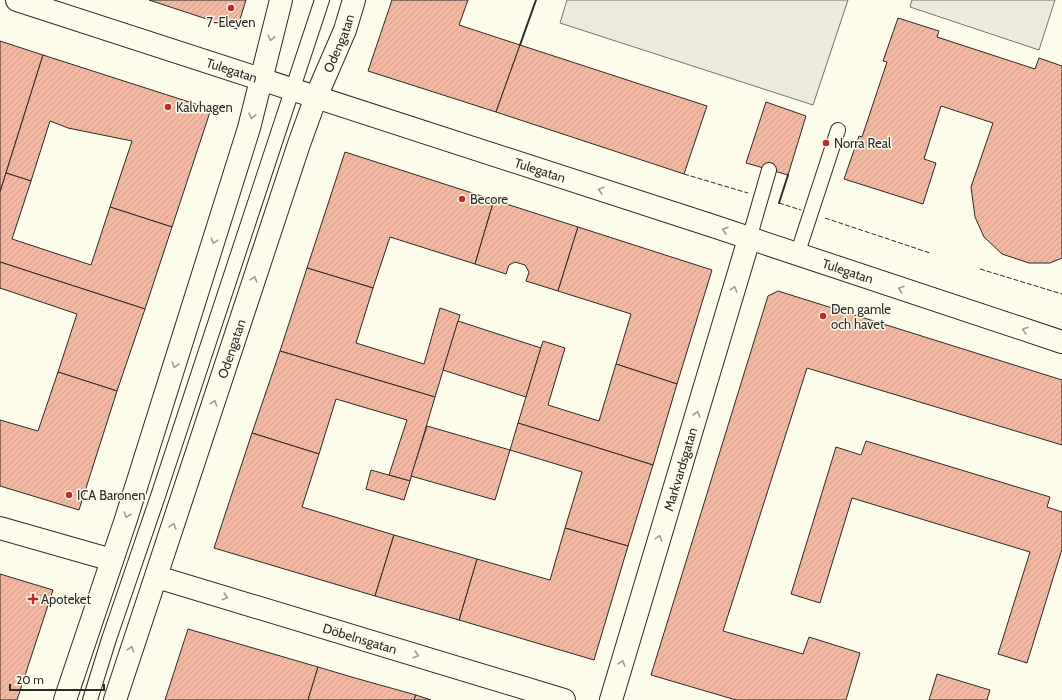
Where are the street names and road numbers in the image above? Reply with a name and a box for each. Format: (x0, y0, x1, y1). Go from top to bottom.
street label: Odengatan (320, 12, 357, 75)
street label: Tulegatan (204, 54, 260, 86)
street label: Tulegatan (513, 154, 568, 186)
street label: Tulegatan (820, 255, 876, 287)
street label: Odengatan (214, 317, 249, 381)
street label: Markvardsgatan (660, 425, 700, 513)
street label: Döbelnsgatan (321, 620, 399, 657)

